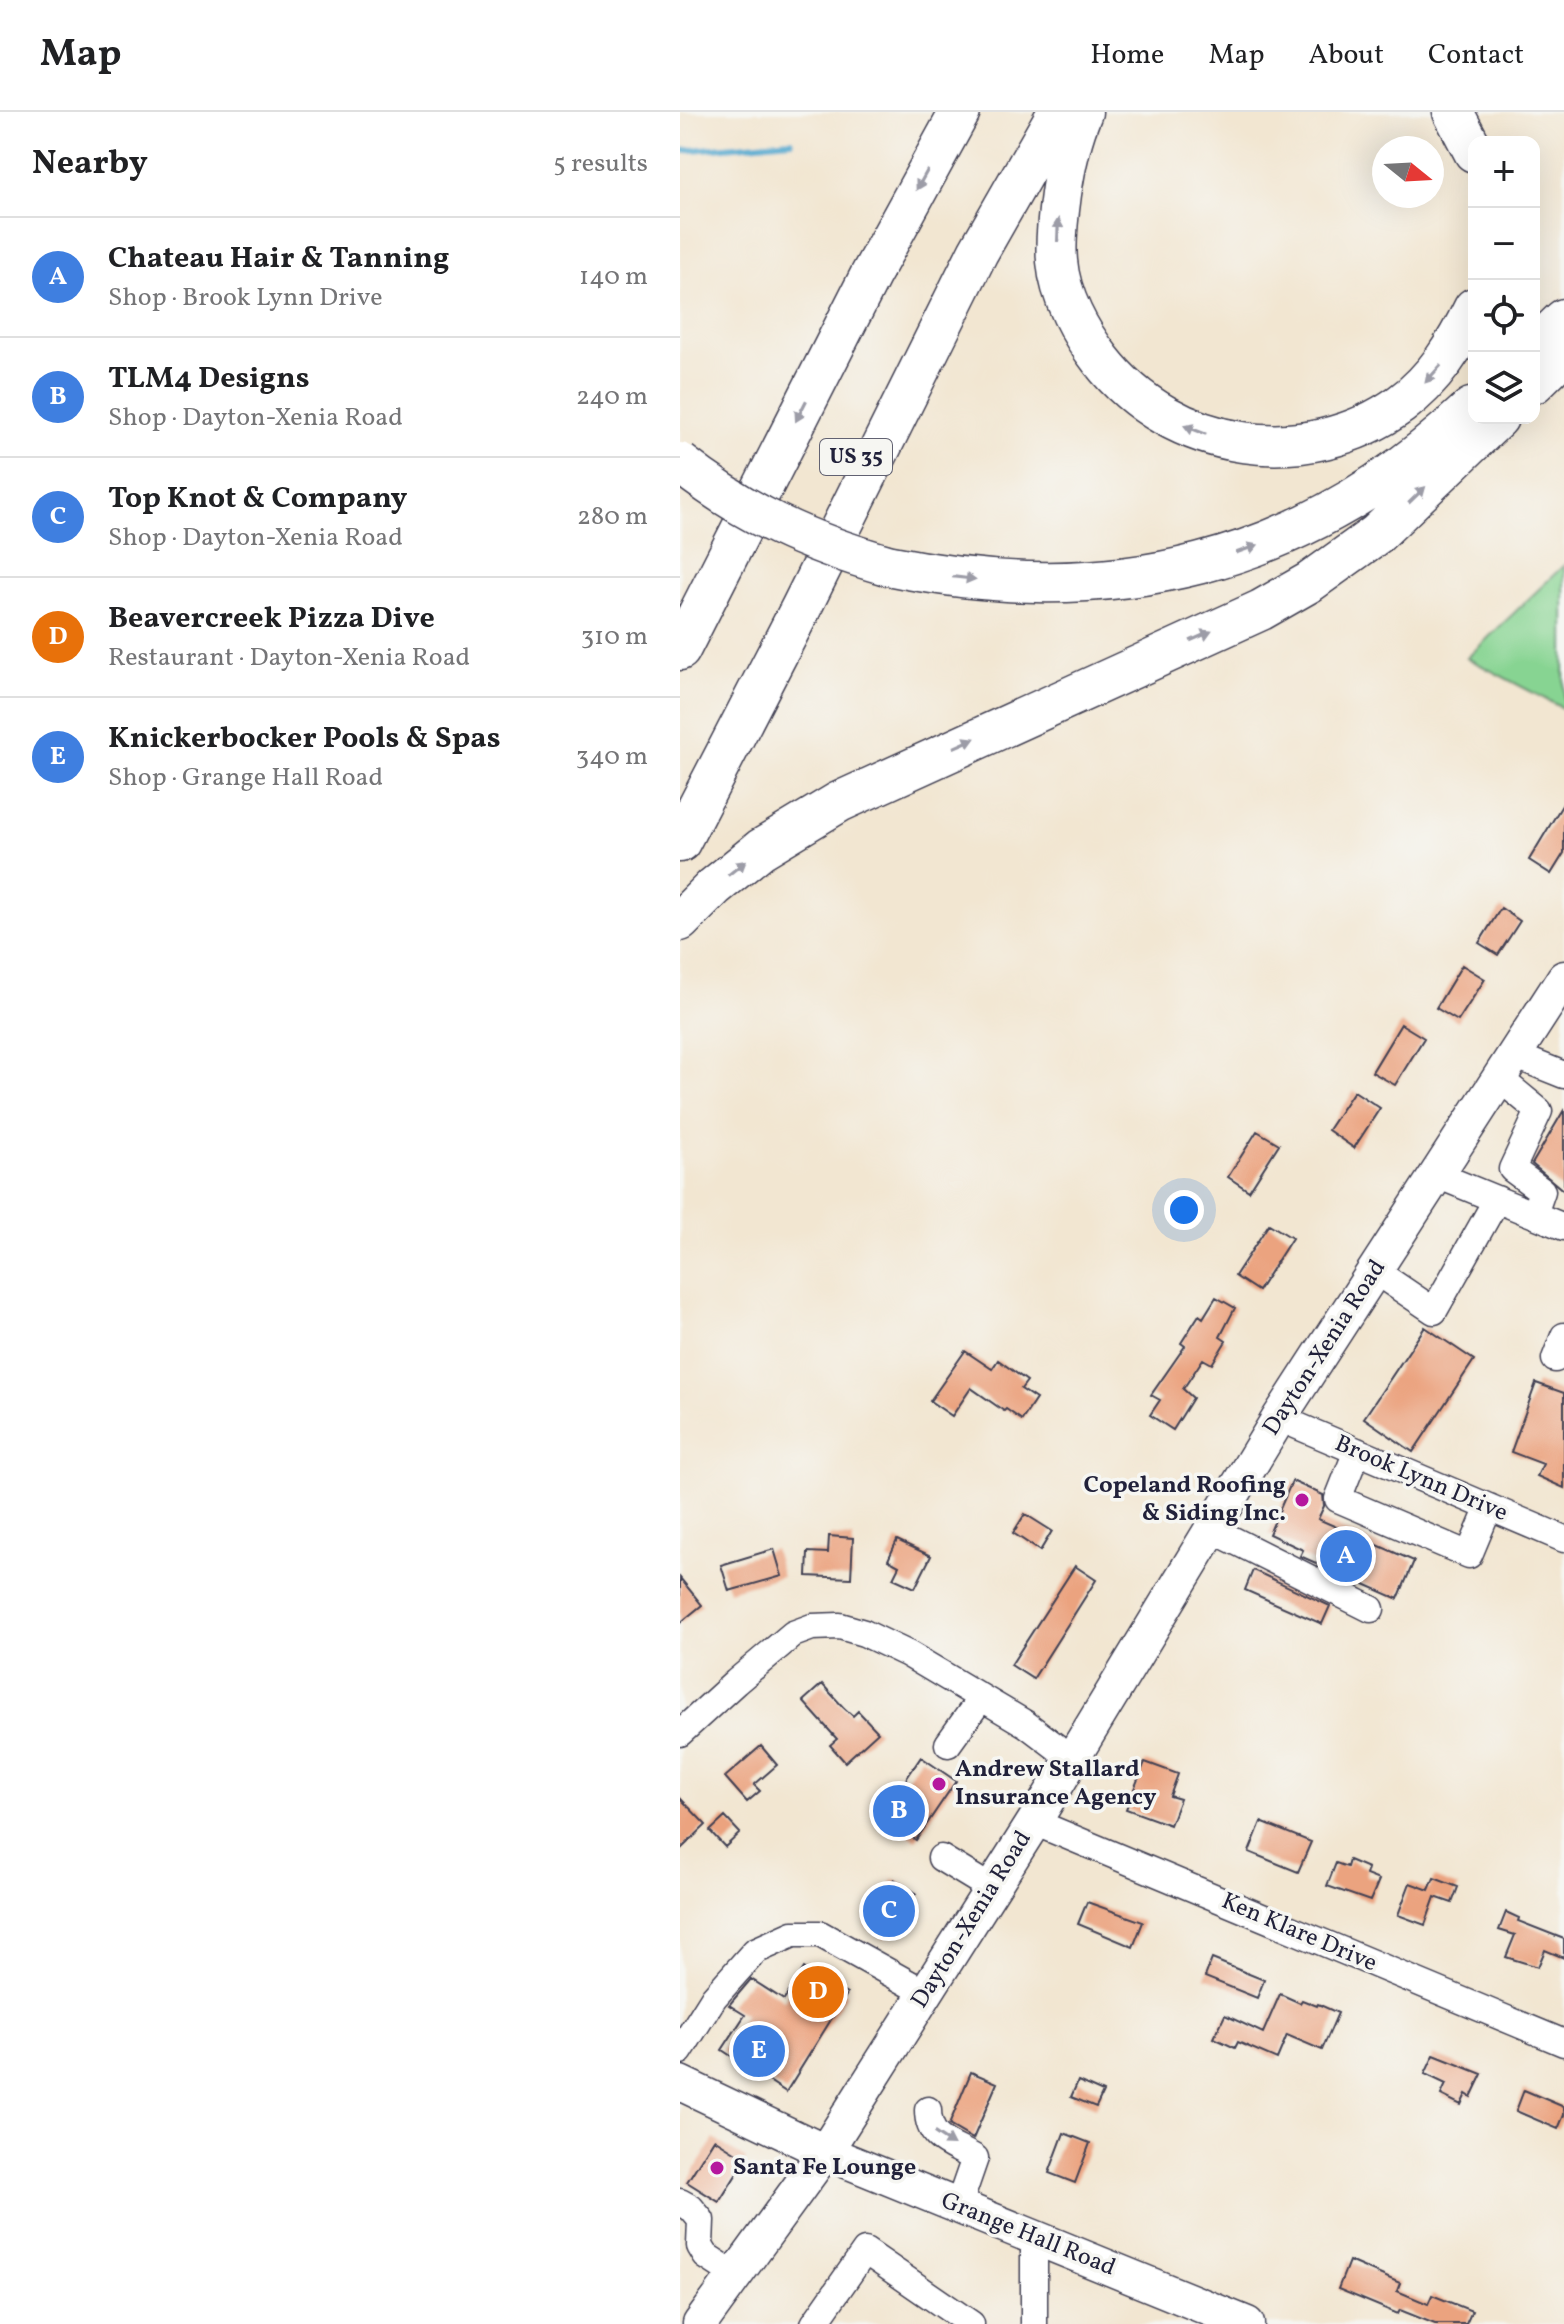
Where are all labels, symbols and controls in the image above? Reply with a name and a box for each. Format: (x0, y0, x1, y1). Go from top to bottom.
text: Map (40, 29, 121, 82)
text: Home (1090, 36, 1164, 75)
text: Map (1208, 36, 1264, 75)
text: About (1308, 36, 1384, 75)
text: Contact (1428, 36, 1524, 75)
north arrow (1372, 136, 1444, 208)
map controls (1468, 136, 1540, 424)
button: + (1468, 136, 1540, 208)
text: Nearby (32, 141, 148, 188)
text: 5 results (553, 146, 648, 182)
one-way arrow (915, 169, 929, 192)
button: − (1468, 208, 1540, 280)
one-way arrow (1051, 217, 1064, 242)
text: Chateau Hair & Tanning (108, 238, 450, 280)
text: A (49, 259, 67, 295)
text: 140 m (579, 259, 648, 295)
text: Shop · Brook Lynn Drive (108, 280, 382, 316)
button: locate (1468, 280, 1540, 352)
button: layers (1468, 352, 1540, 424)
text: TLM4 Designs (108, 358, 310, 400)
one-way arrow (1424, 364, 1442, 383)
text: B (49, 379, 67, 415)
text: 240 m (576, 379, 648, 415)
one-way arrow (795, 399, 808, 422)
text: Shop · Dayton-Xenia Road (108, 400, 403, 436)
one-way arrow (1183, 423, 1207, 436)
road number: US 35 (820, 439, 892, 475)
text: Top Knot & Company (108, 478, 407, 520)
one-way arrow (1407, 486, 1426, 505)
text: C (50, 499, 66, 535)
text: 280 m (577, 499, 648, 535)
text: Shop · Dayton-Xenia Road (108, 520, 403, 556)
one-way arrow (1235, 542, 1259, 554)
one-way arrow (952, 572, 977, 585)
text: Beavercreek Pizza Dive (108, 598, 435, 640)
text: D (48, 619, 68, 655)
text: 310 m (581, 619, 648, 655)
one-way arrow (1190, 630, 1213, 643)
text: Restaurant · Dayton-Xenia Road (108, 640, 470, 676)
text: Knickerbocker Pools & Spas (108, 718, 501, 760)
one-way arrow (953, 737, 976, 750)
text: E (50, 739, 66, 775)
text: 340 m (576, 739, 648, 775)
text: Shop · Grange Hall Road (108, 760, 383, 796)
one-way arrow (727, 860, 747, 877)
your location (1164, 1190, 1204, 1230)
street label: Dayton-Xenia Road (1255, 1253, 1395, 1443)
street label: Brook Lynn Drive (1329, 1427, 1513, 1531)
place label: Copeland Roofing & Siding Inc. (1084, 1469, 1286, 1531)
marker: Copeland Roofing & Siding Inc. (1293, 1491, 1311, 1509)
pin: A (1320, 1526, 1372, 1586)
place label: Andrew Stallard Insurance Agency (955, 1753, 1157, 1815)
marker: Andrew Stallard Insurance Agency (930, 1775, 948, 1793)
pin: B (873, 1781, 925, 1841)
street label: Dayton-Xenia Road (904, 1825, 1040, 2015)
pin: C (863, 1881, 915, 1941)
street label: Ken Klare Drive (1216, 1885, 1382, 1981)
pin: D (792, 1962, 844, 2022)
pin: E (733, 2021, 785, 2081)
one-way arrow (932, 2131, 955, 2146)
place label: Santa Fe Lounge (733, 2151, 916, 2185)
marker: Santa Fe Lounge (708, 2159, 726, 2177)
street label: Grange Hall Road (936, 2184, 1120, 2286)

